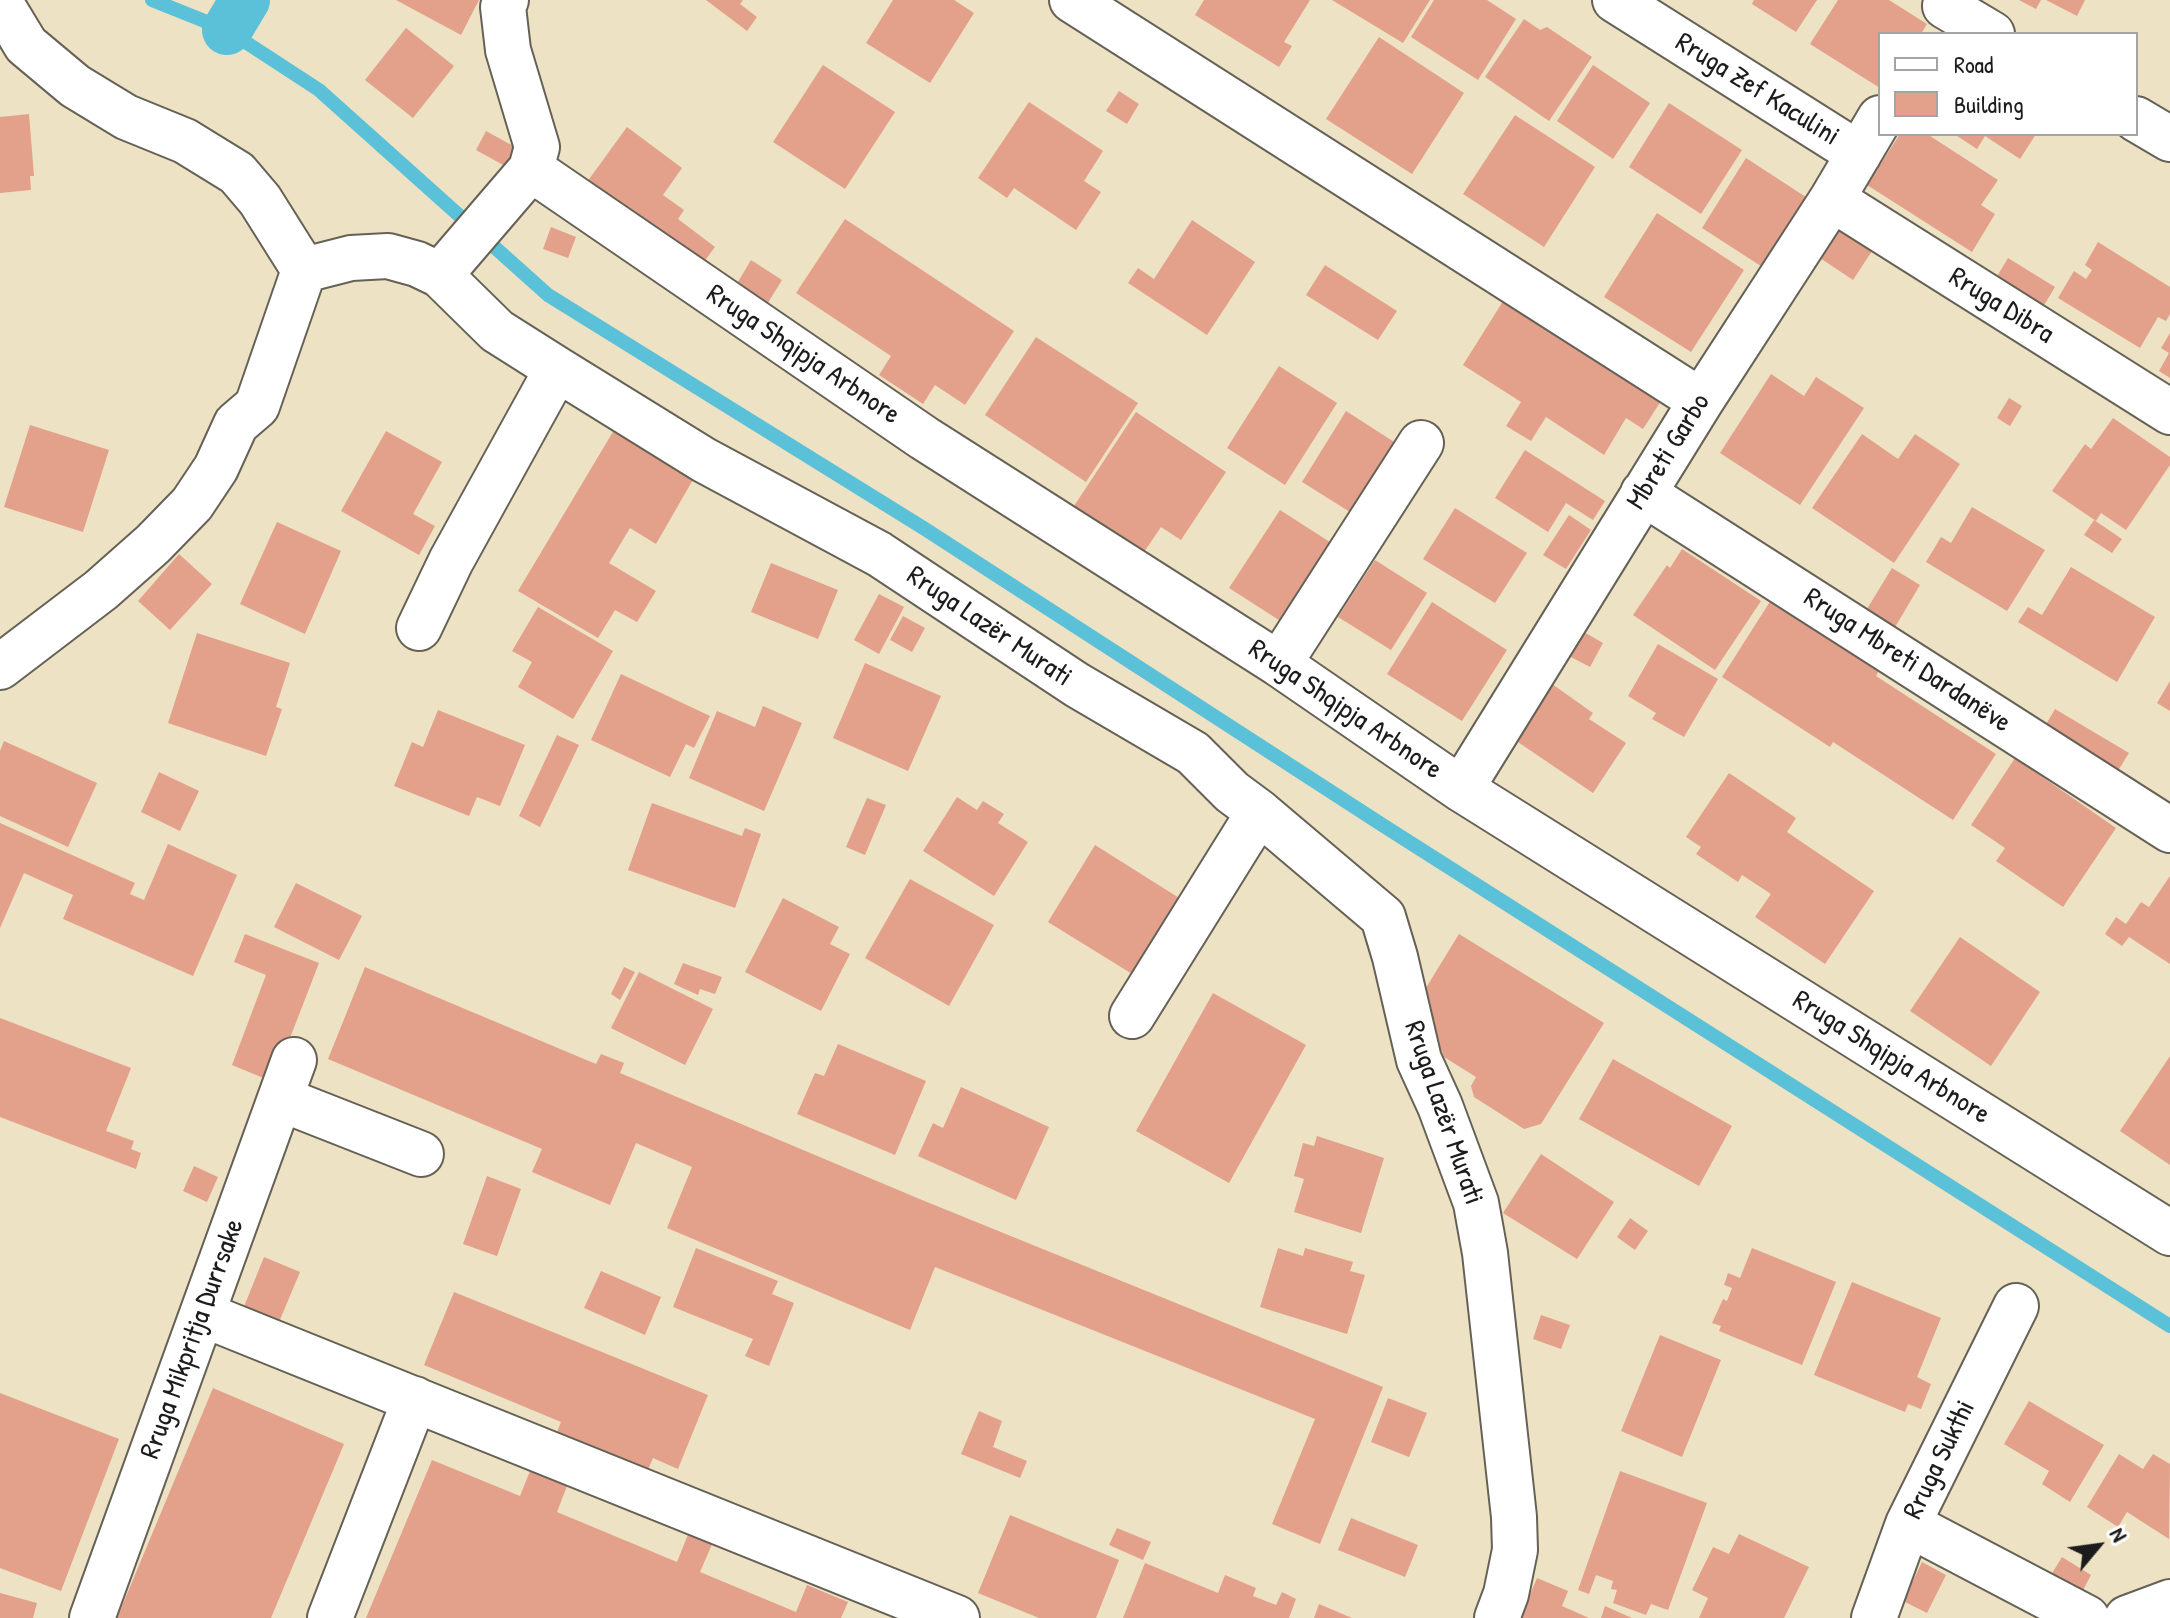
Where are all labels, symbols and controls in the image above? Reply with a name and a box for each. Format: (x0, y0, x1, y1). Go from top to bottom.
street label: Rruga Zef Kaculini (1669, 26, 1845, 154)
legend (1878, 32, 2138, 136)
text: Road (1954, 48, 1993, 80)
text: Building (1954, 88, 2024, 120)
street label: Rruga Dibra (1942, 261, 2060, 351)
street label: Rruga Shqipja Arbnore (700, 278, 906, 432)
street label: Mbreti Garbo (1620, 388, 1718, 516)
street label: Rruga Lazër Murati (900, 559, 1078, 695)
street label: Rruga Mbreti Dardanëve (1797, 582, 2017, 740)
street label: Rruga Shqipja Arbnore (1242, 633, 1448, 787)
street label: Rruga Shqipja Arbnore (1786, 984, 1996, 1132)
street label: Rruga Lazër Murati (1396, 1017, 1490, 1209)
street label: Rruga Mikpritja Durrsake (134, 1215, 252, 1463)
street label: Rruga Sukthi (1897, 1395, 1983, 1525)
north arrow (2058, 1506, 2138, 1586)
text: N (2103, 1522, 2135, 1547)

